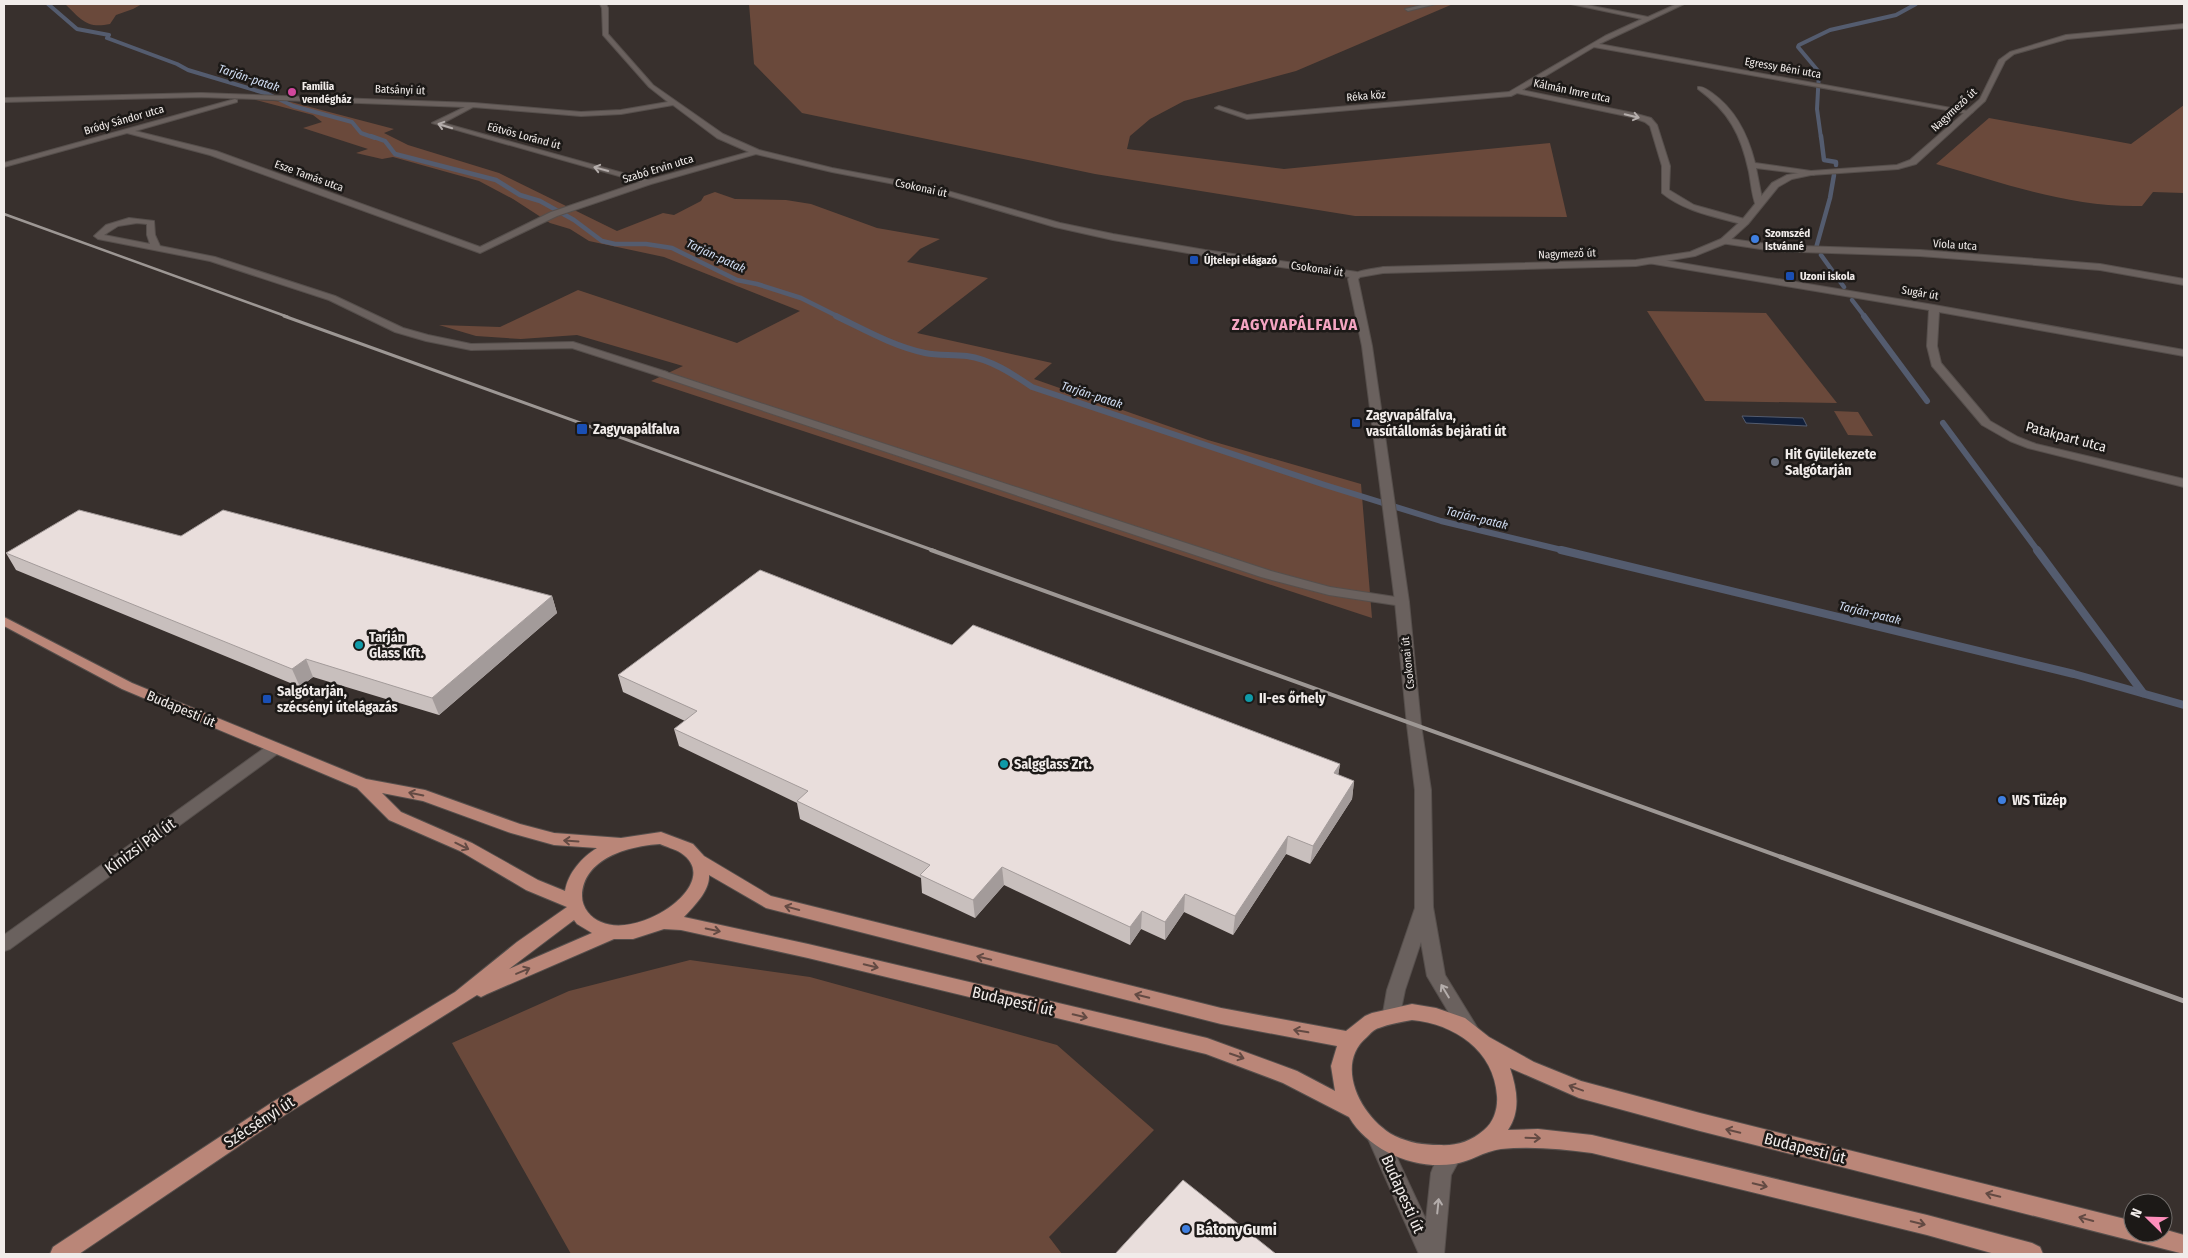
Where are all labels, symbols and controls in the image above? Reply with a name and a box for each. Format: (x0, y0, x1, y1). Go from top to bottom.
street label: Egressy Béni utca (1744, 55, 1822, 81)
water label: Tarján-patak (217, 62, 281, 94)
street label: Kálmán Imre utca (1532, 77, 1612, 105)
place label: Familia vendégház (301, 80, 352, 106)
street label: Batsányi út (375, 83, 426, 97)
street label: Nagymező út (1928, 85, 1980, 134)
marker: Familia vendégház (286, 86, 298, 98)
street label: Réka köz (1346, 88, 1387, 104)
street label: Bródy Sándor utca (82, 102, 166, 138)
one-way arrow (1624, 111, 1640, 121)
one-way arrow (437, 120, 453, 130)
street label: Eötvös Loránd út (486, 120, 562, 152)
street label: Szabó Ervin utca (621, 152, 695, 186)
street label: Esze Tamás utca (273, 158, 345, 194)
one-way arrow (594, 164, 610, 174)
street label: Csokonai út (894, 176, 948, 200)
place label: Szomszéd Istvánné (1765, 227, 1810, 253)
marker: Szomszéd Istvánné (1749, 233, 1761, 245)
water label: Tarján-patak (684, 236, 748, 276)
street label: Viola utca (1933, 237, 1977, 253)
street label: Nagymező út (1538, 246, 1597, 262)
place label: Újtelepi elágazó (1204, 253, 1277, 267)
marker: Újtelepi elágazó (1188, 254, 1200, 266)
street label: Csokonai út (1290, 259, 1344, 279)
marker: Uzoni iskola (1784, 270, 1796, 282)
place label: Uzoni iskola (1800, 270, 1856, 283)
street label: Sugár út (1900, 283, 1940, 303)
district label: ZAGYVAPÁLFALVA (1232, 314, 1358, 334)
water label: Tarján-patak (1060, 379, 1124, 411)
place label: Zagyvapálfalva, vasútállomás bejárati út (1365, 407, 1508, 440)
marker: Zagyvapálfalva, vasútállomás bejárati út (1350, 417, 1362, 429)
street label: Patakpart utca (2024, 418, 2108, 456)
place label: Zagyvapálfalva (593, 421, 680, 438)
marker: Zagyvapálfalva (575, 422, 589, 436)
place label: Hit Gyülekezete Salgótarján (1785, 446, 1876, 479)
marker: Hit Gyülekezete Salgótarján (1769, 456, 1781, 468)
water label: Tarján-patak (1445, 504, 1510, 532)
water label: Tarján-patak (1838, 599, 1903, 627)
place label: Tarján Glass Kft. (369, 629, 424, 662)
street label: Csokonai út (1399, 636, 1417, 690)
marker: Tarján Glass Kft. (353, 639, 365, 651)
place label: Salgótarján, szécsényi útelágazás (277, 683, 398, 716)
street label: Budapesti út (144, 687, 218, 731)
place label: II-es őrhely (1259, 690, 1326, 707)
marker: II-es őrhely (1243, 692, 1255, 704)
marker: Salgótarján, szécsényi útelágazás (261, 693, 273, 705)
place label: Salgglass Zrt. (1014, 756, 1092, 773)
marker: Salgglass Zrt. (998, 758, 1010, 770)
one-way arrow (409, 789, 425, 799)
place label: WS Tüzép (2012, 792, 2067, 809)
marker: WS Tüzép (1996, 794, 2008, 806)
street label: Kinizsi Pál út (101, 814, 180, 878)
one-way arrow (564, 836, 580, 845)
one-way arrow (454, 841, 469, 851)
one-way arrow (784, 903, 800, 912)
one-way arrow (704, 926, 720, 935)
one-way arrow (977, 953, 993, 962)
one-way arrow (862, 962, 878, 971)
one-way arrow (515, 965, 530, 975)
street label: Budapesti út (970, 982, 1057, 1020)
one-way arrow (1440, 984, 1450, 998)
one-way arrow (1135, 991, 1151, 1001)
one-way arrow (1072, 1012, 1088, 1021)
one-way arrow (1293, 1026, 1309, 1035)
one-way arrow (1229, 1052, 1245, 1062)
one-way arrow (1569, 1083, 1585, 1092)
street label: Szécsényi út (220, 1092, 298, 1152)
one-way arrow (1725, 1126, 1741, 1135)
street label: Budapesti út (1762, 1129, 1849, 1167)
one-way arrow (1524, 1133, 1540, 1143)
street label: Budapesti út (1377, 1152, 1429, 1237)
one-way arrow (1751, 1181, 1767, 1190)
one-way arrow (1985, 1190, 2001, 1199)
north arrow (2123, 1193, 2173, 1243)
one-way arrow (1433, 1198, 1443, 1214)
text: N (2127, 1206, 2146, 1220)
one-way arrow (2079, 1214, 2095, 1223)
one-way arrow (1909, 1219, 1925, 1228)
place label: BátonyGumi (1196, 1220, 1277, 1239)
marker: BátonyGumi (1180, 1223, 1192, 1235)

